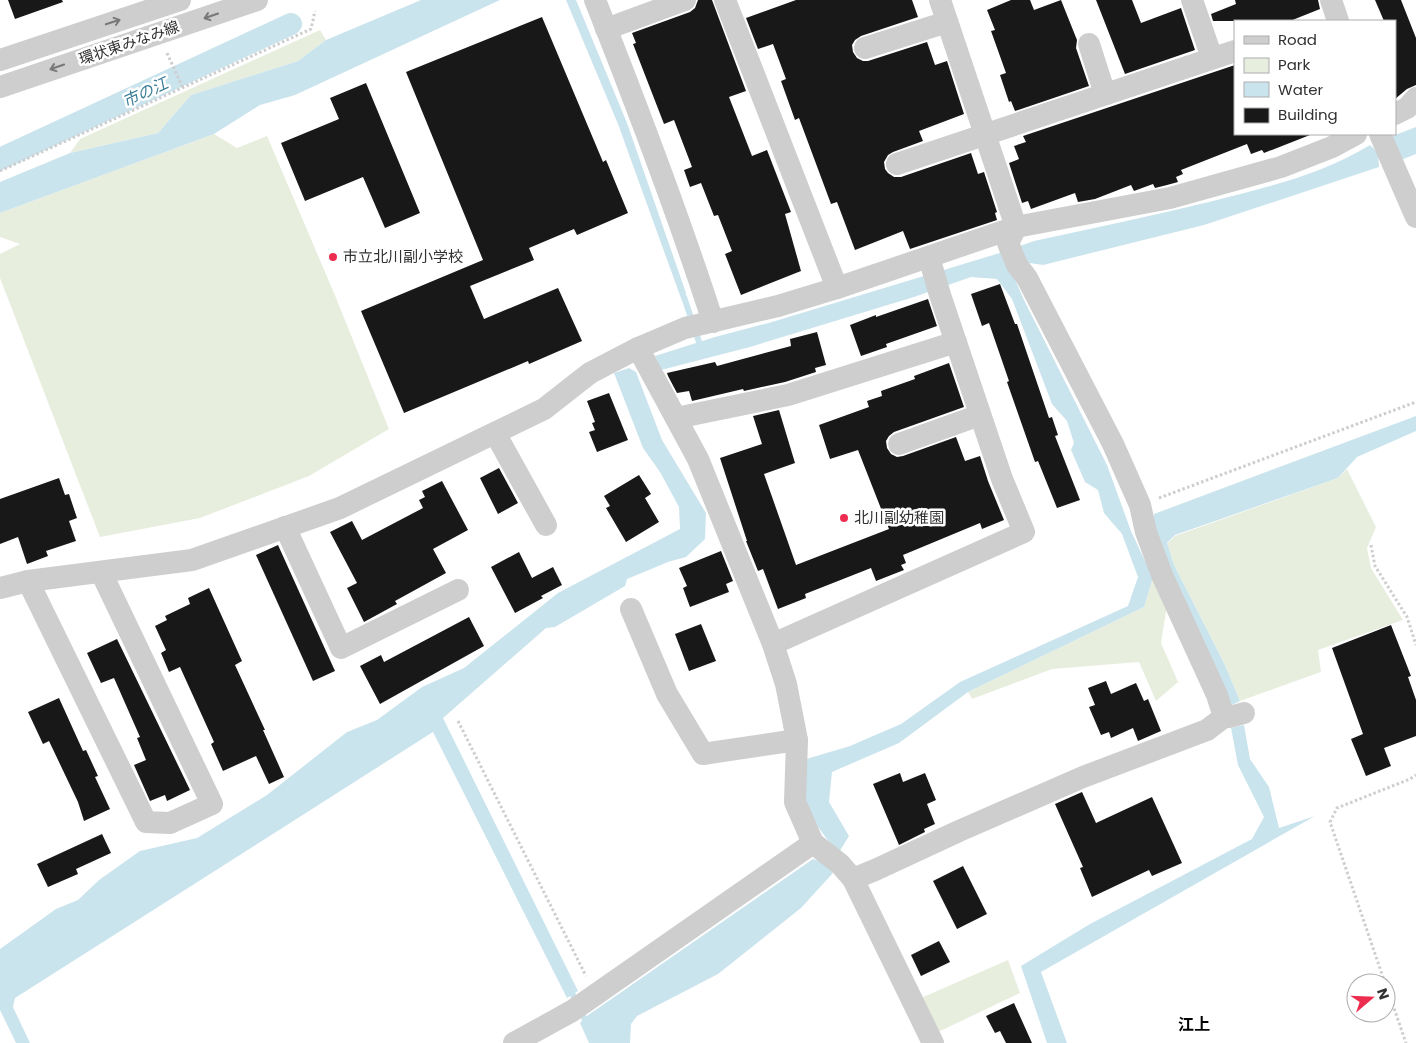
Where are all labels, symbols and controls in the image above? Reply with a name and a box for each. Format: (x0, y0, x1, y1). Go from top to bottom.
one-way arrow (203, 11, 219, 21)
street label: 環状東みなみ線 (76, 16, 182, 70)
one-way arrow (104, 17, 120, 26)
legend (1234, 20, 1396, 135)
text: Road (1278, 29, 1317, 50)
text: Park (1278, 54, 1310, 75)
one-way arrow (49, 63, 65, 73)
water label: 市の江 (119, 71, 174, 113)
text: Water (1278, 79, 1324, 100)
text: Building (1278, 104, 1338, 125)
place label: 市立北川副小学校 (343, 246, 463, 267)
marker: 市立北川副小学校 (327, 251, 339, 263)
place label: 北川副幼稚園 (854, 507, 944, 528)
marker: 北川副幼稚園 (838, 512, 850, 524)
north arrow (1346, 973, 1396, 1023)
text: N (1372, 986, 1394, 1002)
district label: 江上 (1178, 1013, 1210, 1036)

